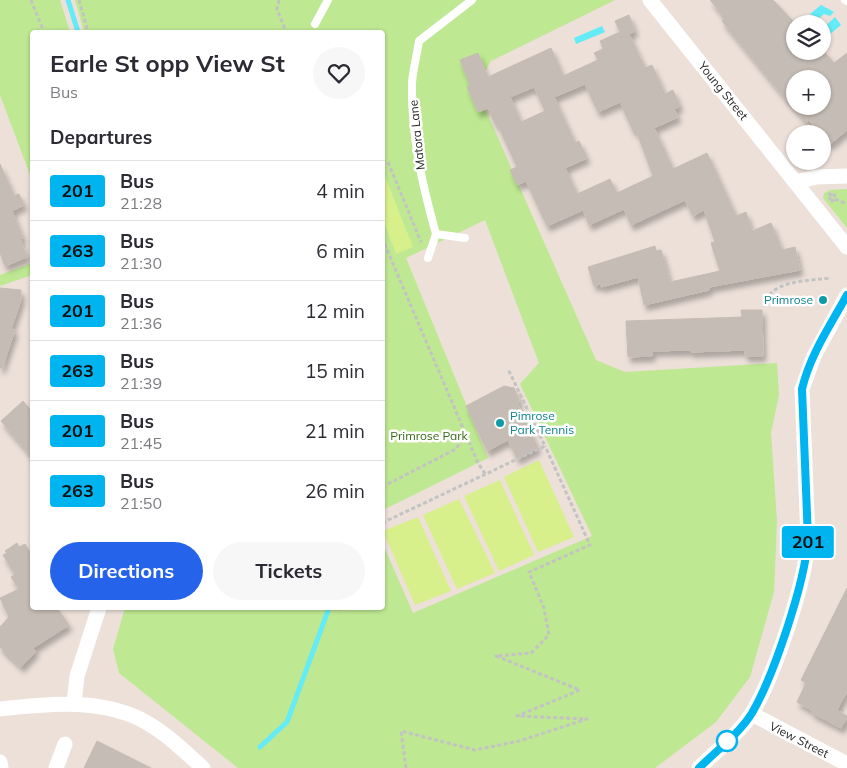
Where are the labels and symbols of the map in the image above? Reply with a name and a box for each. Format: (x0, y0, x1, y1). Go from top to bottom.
street label: Young Street (695, 58, 751, 123)
street label: Matora Lane (405, 99, 428, 171)
place label: Primrose (764, 292, 813, 307)
marker: Primrose (817, 294, 829, 306)
place label: Pimrose Park Tennis (510, 408, 574, 437)
marker: Pimrose Park Tennis (494, 417, 506, 429)
park label: Primrose Park (390, 428, 469, 443)
line badge: 201 (779, 526, 837, 558)
street label: View Street (767, 718, 831, 761)
unlabelled marker (716, 730, 738, 752)

